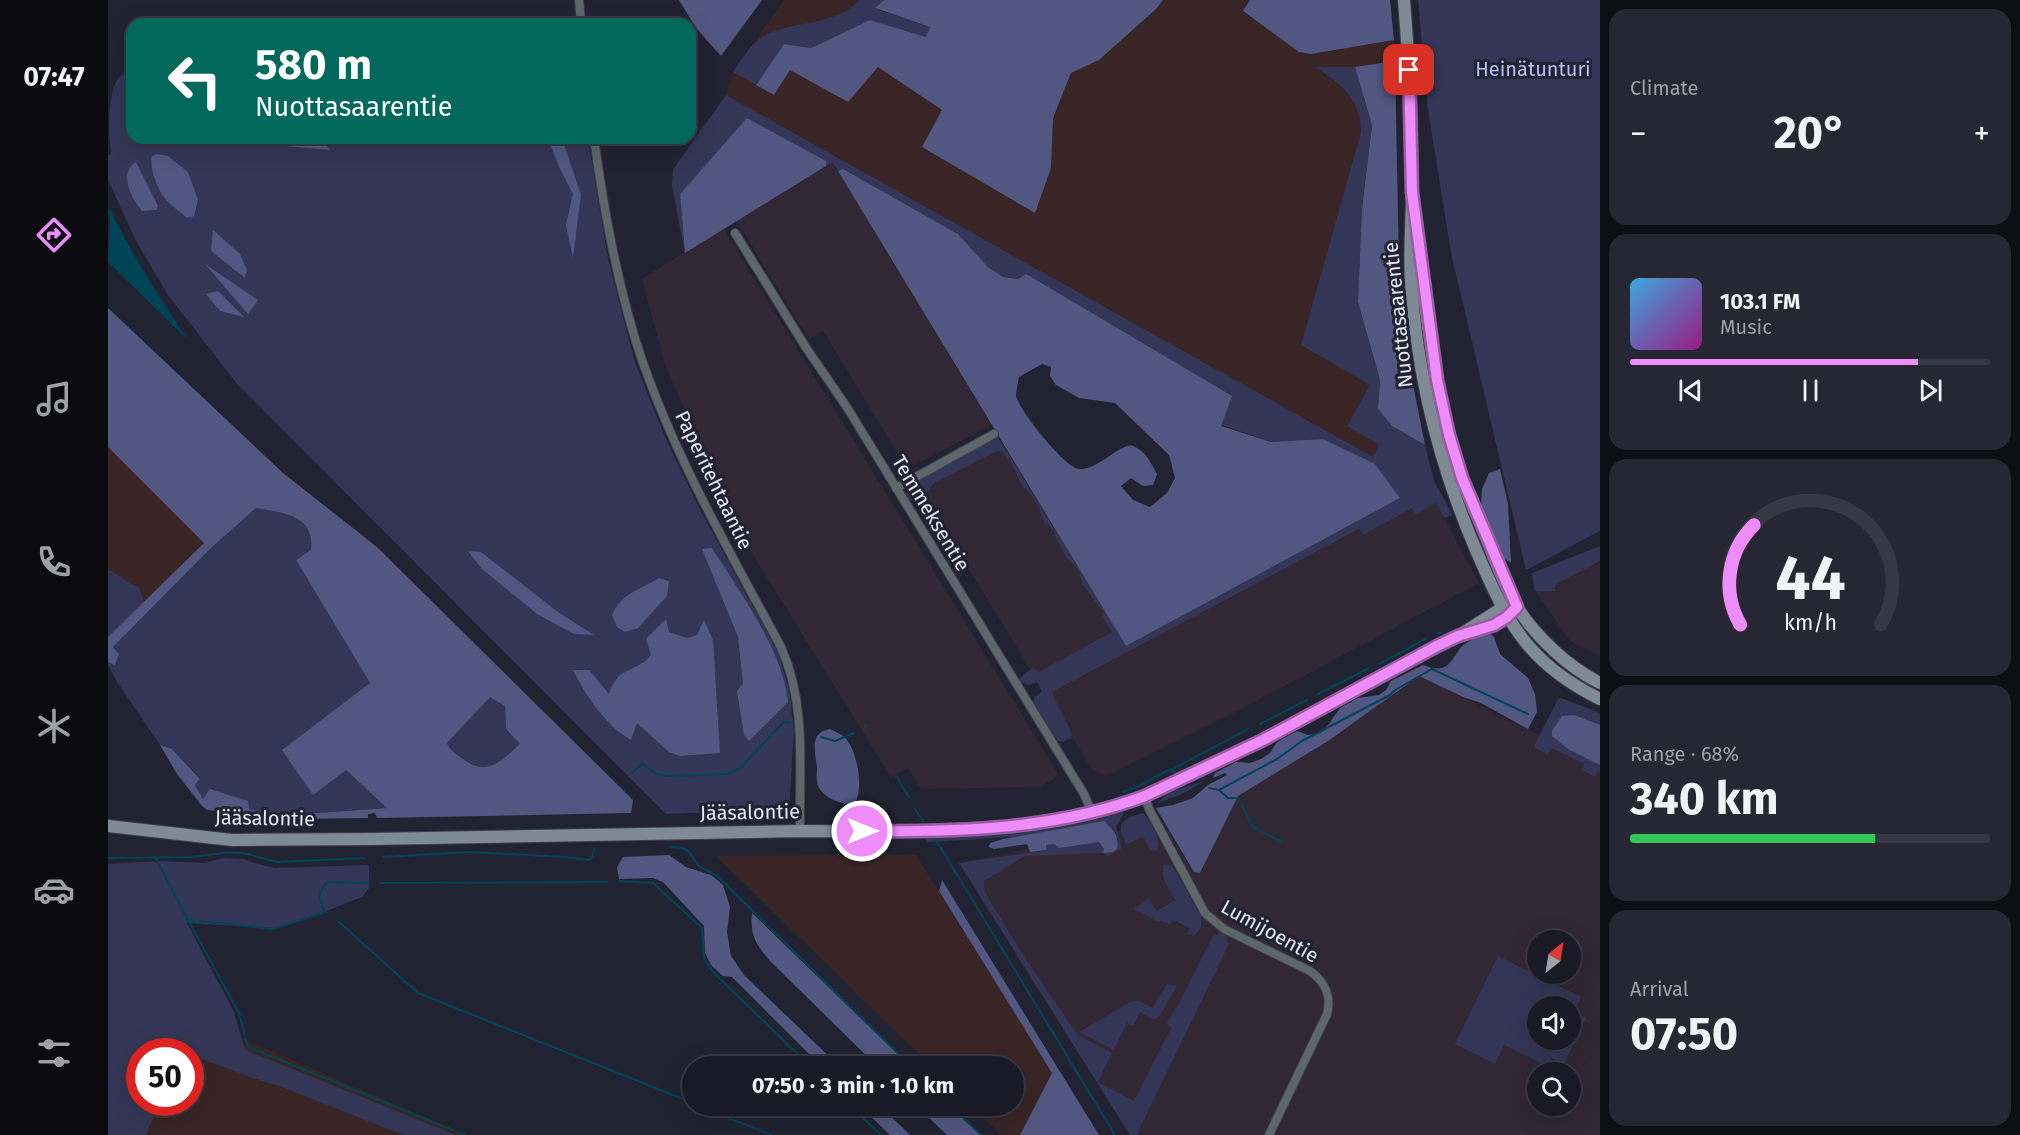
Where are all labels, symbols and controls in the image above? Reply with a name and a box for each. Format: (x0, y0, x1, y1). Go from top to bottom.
text: 580 m (255, 40, 372, 90)
icon: left (156, 42, 234, 120)
pin (1383, 44, 1434, 95)
icon: arrive (1392, 53, 1425, 86)
park label: Heinätunturi (1475, 57, 1591, 81)
text: 07:47 (23, 61, 85, 93)
text: Climate (1630, 76, 1698, 100)
text: Nuottasaarentie (255, 91, 452, 123)
text: 20° (1773, 106, 1847, 160)
text: − (1630, 114, 1647, 154)
text: + (1974, 114, 1990, 154)
icon: directions (33, 214, 75, 256)
street label: Nuottasaarentie (1378, 241, 1418, 389)
text: 103.1 FM (1720, 288, 1800, 315)
text: Music (1720, 315, 1772, 339)
icon: previous (1674, 374, 1707, 407)
icon: pause (1794, 374, 1827, 407)
icon: next (1914, 374, 1947, 407)
icon: music (33, 378, 75, 420)
street label: Paperitehtaantie (670, 407, 758, 553)
street label: Temmeksentie (887, 451, 975, 575)
icon: phone (33, 541, 75, 583)
text: 44 (1775, 541, 1845, 616)
text: km/h (1783, 610, 1837, 636)
icon: climate (33, 705, 75, 747)
text: Range · 68% (1630, 742, 1739, 766)
text: 340 km (1630, 772, 1779, 826)
street label: Jääsalontie (700, 799, 800, 825)
position arrow (830, 799, 894, 863)
street label: Jääsalontie (215, 805, 315, 831)
icon: car (33, 869, 75, 911)
street label: Lumijoentie (1217, 894, 1323, 968)
north arrow (1527, 930, 1581, 984)
map controls (1527, 930, 1581, 1116)
text: Arrival (1630, 977, 1689, 1001)
button: sound (1527, 996, 1581, 1050)
text: 07:50 (1630, 1007, 1738, 1061)
icon: filters (33, 1032, 75, 1074)
speed limit sign: 50 (126, 1038, 204, 1116)
button: search (1527, 1062, 1581, 1116)
text: 07:50 · 3 min · 1.0 km (752, 1072, 954, 1099)

